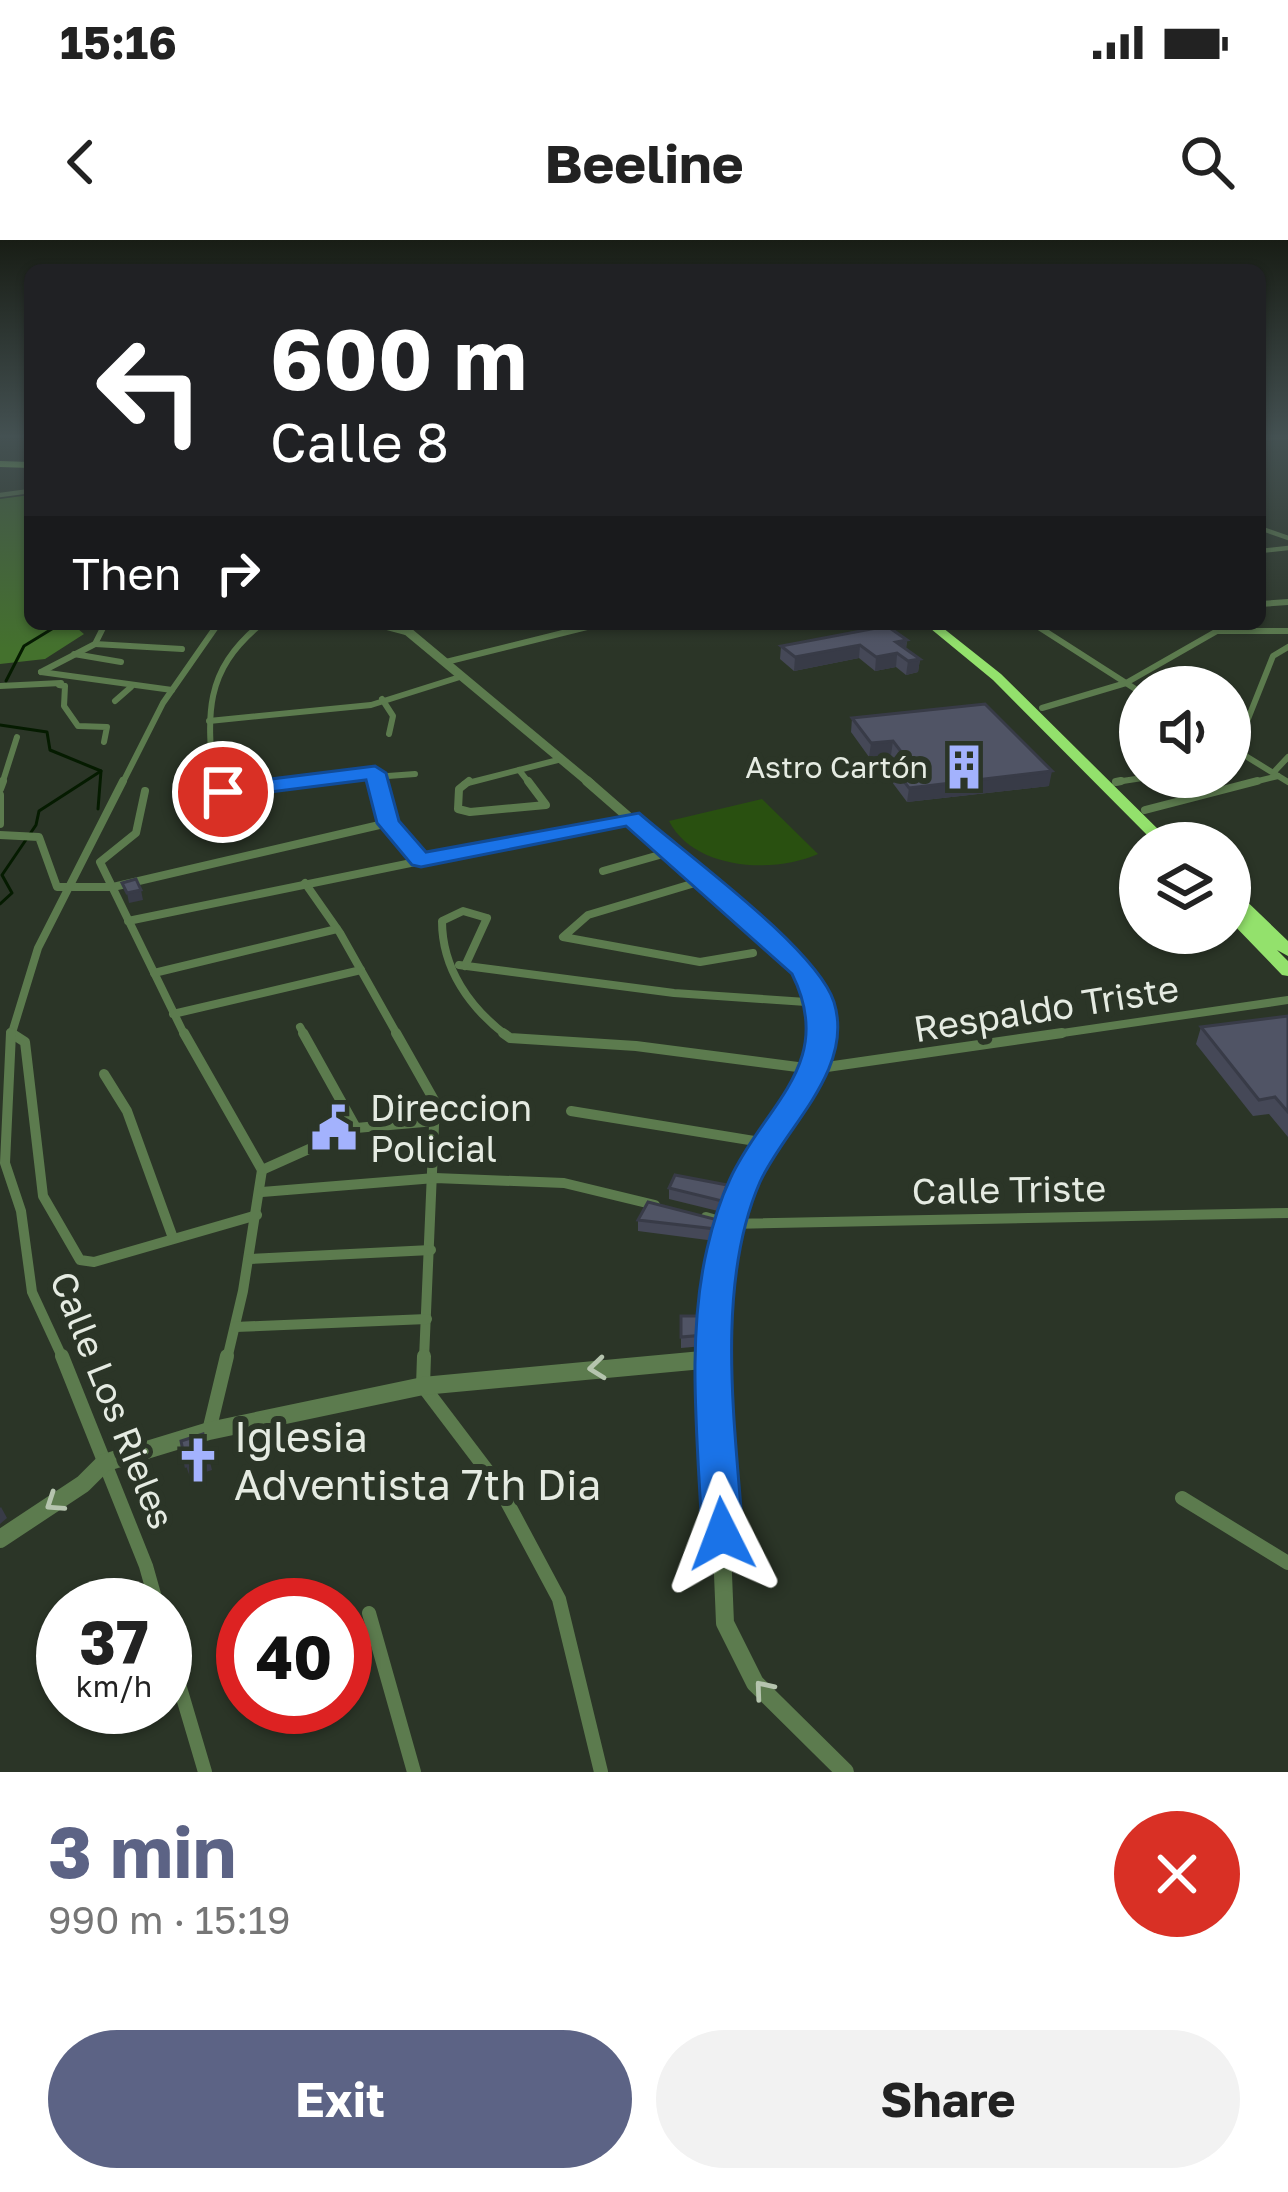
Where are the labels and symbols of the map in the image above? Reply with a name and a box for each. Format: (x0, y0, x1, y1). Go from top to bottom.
pin (172, 741, 274, 843)
building icon: Astro Cartón (939, 742, 989, 792)
place label: Astro Cartón (745, 749, 928, 785)
street label: Respaldo Triste (910, 966, 1182, 1050)
place label: Direccion Policial (370, 1086, 532, 1170)
public building icon: Direccion Policial (309, 1103, 359, 1153)
street label: Calle Triste (911, 1166, 1107, 1212)
street label: Calle Los Rieles (42, 1265, 184, 1535)
one-way arrow (587, 1355, 606, 1380)
place label: Iglesia Adventista 7th Dia (234, 1411, 601, 1509)
church icon: Iglesia Adventista 7th Dia (173, 1435, 223, 1485)
position arrow (659, 1471, 785, 1597)
one-way arrow (45, 1489, 67, 1511)
speed limit sign: 40 (216, 1578, 372, 1734)
one-way arrow (755, 1681, 777, 1703)

